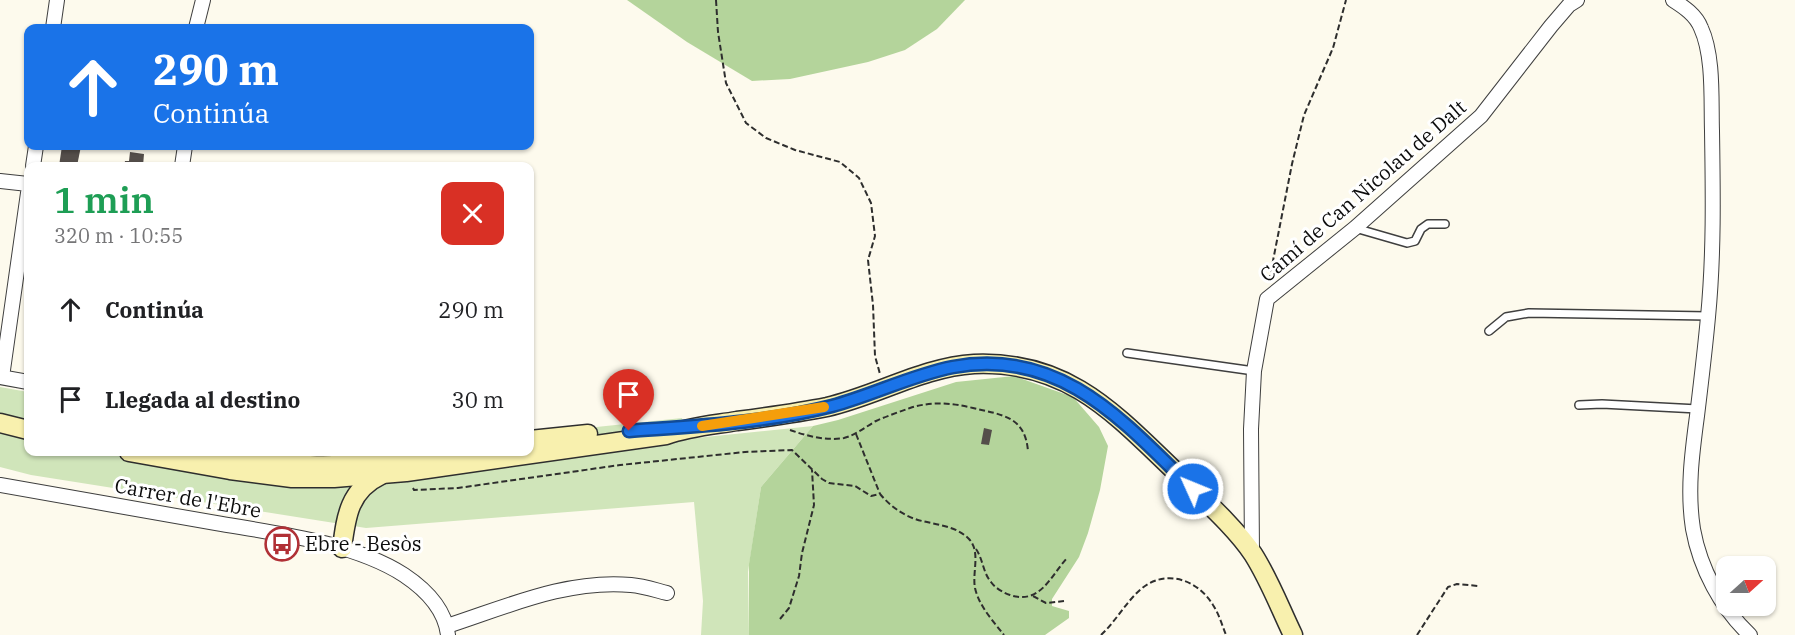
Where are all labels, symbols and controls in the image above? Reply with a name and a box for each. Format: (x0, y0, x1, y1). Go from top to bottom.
text: 290 m (153, 42, 279, 97)
icon: ahead (54, 48, 132, 126)
street label: Camí de Can Nicolau de Dalt (1254, 93, 1472, 288)
text: Continúa (153, 95, 269, 130)
text: 1 min (54, 176, 154, 223)
button: close (441, 182, 504, 245)
text: 320 m · 10:55 (54, 222, 183, 249)
icon: ahead (54, 293, 87, 326)
text: Continúa (105, 295, 204, 324)
text: 290 m (438, 295, 504, 324)
pin (603, 369, 654, 431)
icon: arrive (612, 378, 645, 411)
icon: arrive (54, 383, 87, 416)
text: Llegada al destino (105, 385, 300, 414)
text: 30 m (452, 385, 504, 414)
position arrow (1161, 457, 1225, 521)
street label: Carrer de l'Ebre (113, 471, 263, 524)
bus stop icon: Ebre - Besòs (264, 526, 300, 562)
place label: Ebre - Besòs (305, 530, 421, 557)
north arrow (1716, 556, 1776, 616)
map controls (1716, 556, 1776, 616)

